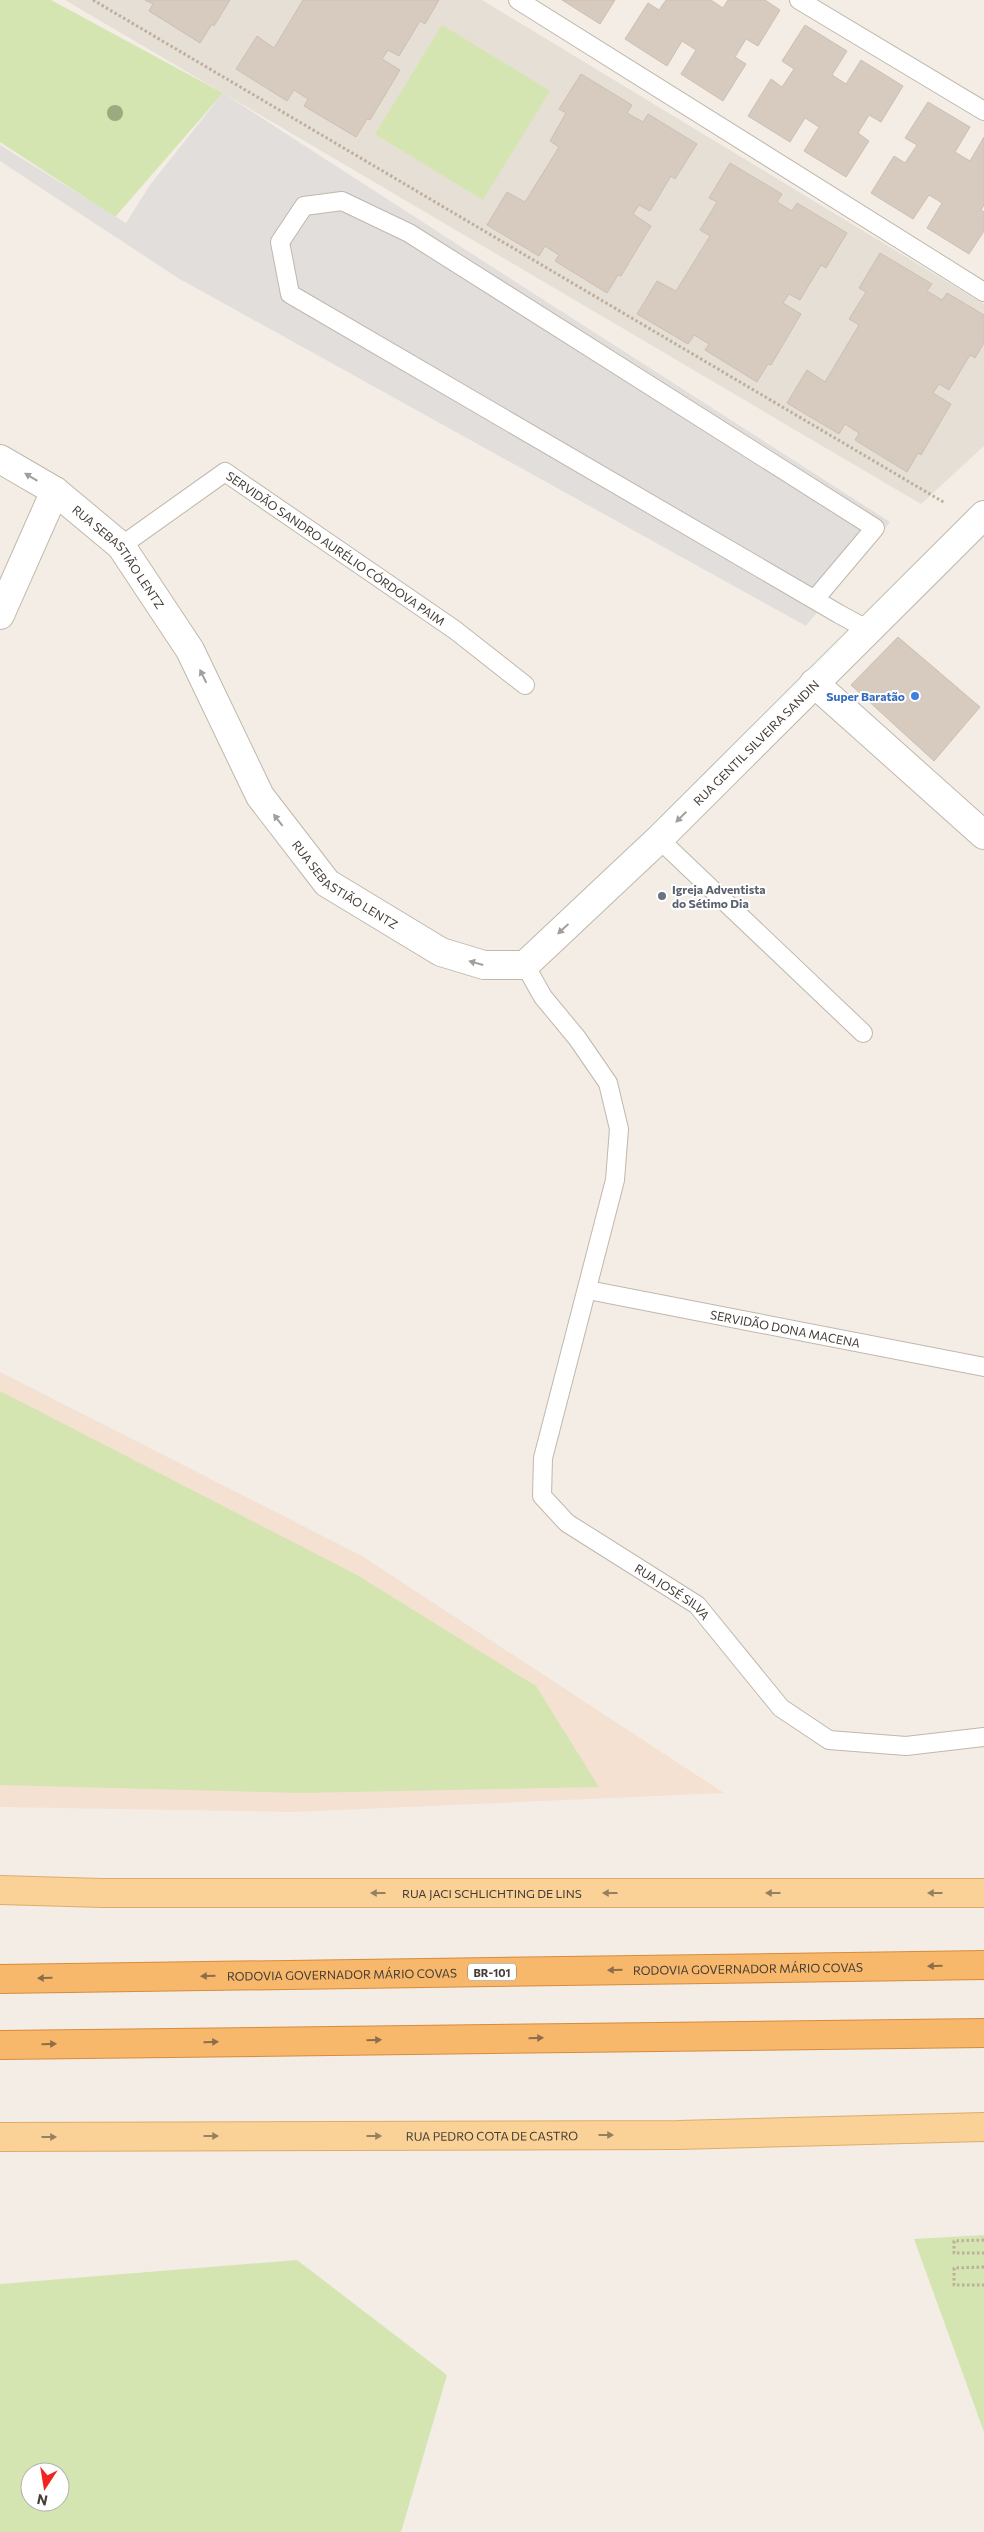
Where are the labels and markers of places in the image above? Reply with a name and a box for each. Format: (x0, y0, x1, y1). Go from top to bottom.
place label: Super Baratão (826, 689, 905, 703)
marker: Super Baratão (909, 690, 921, 702)
place label: Igreja Adventista do Sétimo Dia (672, 882, 766, 910)
marker: Igreja Adventista do Sétimo Dia (656, 890, 668, 902)

